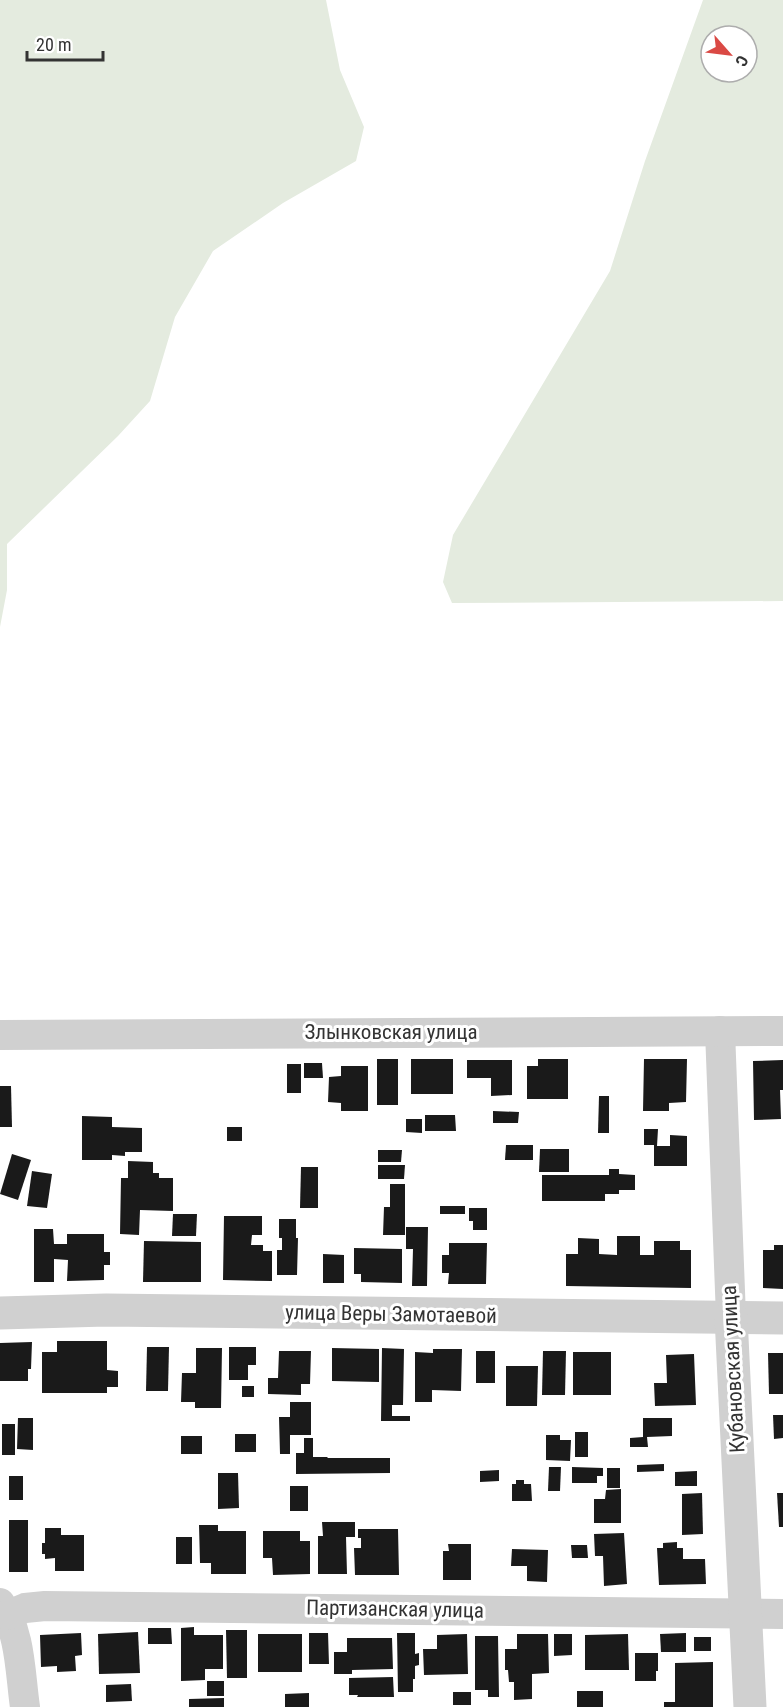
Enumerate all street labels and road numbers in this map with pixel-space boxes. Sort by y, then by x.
street label: Злынковская улица [304,1020,478,1044]
street label: Кубановская улица [717,1285,749,1453]
street label: улица Веры Замотаевой [285,1300,497,1328]
street label: Партизанская улица [306,1595,484,1623]

